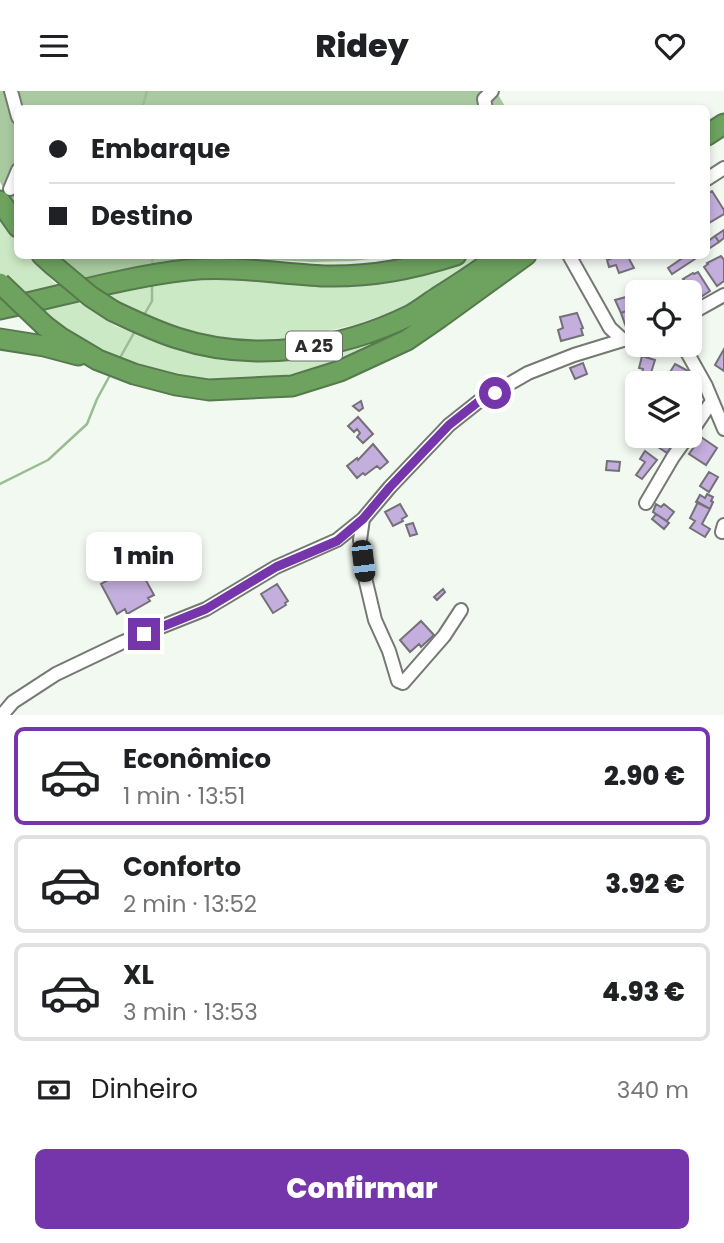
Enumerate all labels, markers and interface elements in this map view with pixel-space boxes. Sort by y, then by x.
text: Ridey [315,23,409,68]
icon: menu [35,27,73,65]
icon: heart [651,27,689,65]
text: Embarque [91,131,230,167]
text: Destino [91,198,193,234]
map controls [625,280,702,448]
button: locate [625,280,702,357]
road number: A 25 [286,332,342,361]
button: layers [625,371,702,448]
route start [479,377,511,409]
callout: 1 min [86,533,202,581]
car [351,539,376,583]
text: 1 min [114,540,174,572]
route end [128,618,160,650]
text: Econômico [123,741,271,777]
icon: car [39,745,102,808]
text: 2.90 € [604,758,685,794]
text: 1 min · 13:51 [123,780,245,812]
text: Conforto [123,849,241,885]
icon: car [39,853,102,916]
text: 3.92 € [605,866,685,902]
text: 2 min · 13:52 [123,888,257,920]
text: XL [123,957,154,993]
icon: car [39,961,102,1024]
text: 4.93 € [602,974,685,1010]
text: 3 min · 13:53 [123,996,258,1028]
icon: cash [35,1071,73,1109]
text: Dinheiro [91,1071,198,1107]
text: 340 m [617,1074,689,1106]
button: Confirmar [35,1149,689,1229]

